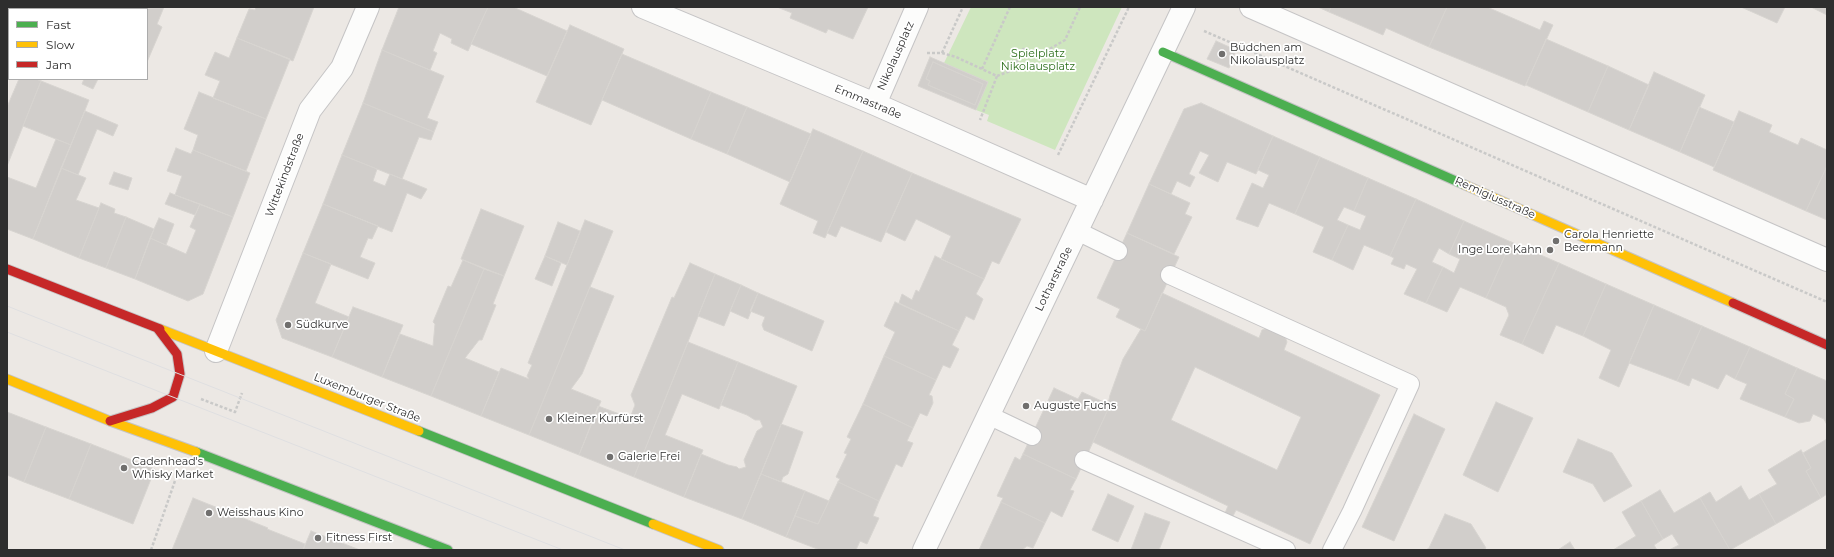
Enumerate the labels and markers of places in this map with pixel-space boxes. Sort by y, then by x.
place label: Büdchen am Nikolausplatz [1230,41,1304,67]
marker: Büdchen am Nikolausplatz [1217,49,1227,59]
place label: Carola Henriette Beermann [1564,228,1654,254]
marker: Carola Henriette Beermann [1551,236,1561,246]
place label: Inge Lore Kahn [1458,243,1542,257]
marker: Inge Lore Kahn [1545,245,1555,255]
place label: Südkurve [296,318,348,332]
marker: Südkurve [283,320,293,330]
place label: Auguste Fuchs [1034,399,1116,413]
marker: Auguste Fuchs [1021,401,1031,411]
place label: Kleiner Kurfürst [557,412,644,426]
marker: Kleiner Kurfürst [544,414,554,424]
place label: Galerie Frei [618,450,680,464]
marker: Galerie Frei [605,452,615,462]
place label: Cadenhead's Whisky Market [132,455,214,481]
marker: Cadenhead's Whisky Market [119,463,129,473]
place label: Weisshaus Kino [217,506,304,520]
marker: Weisshaus Kino [204,508,214,518]
place label: Fitness First [326,531,392,545]
marker: Fitness First [313,533,323,543]

